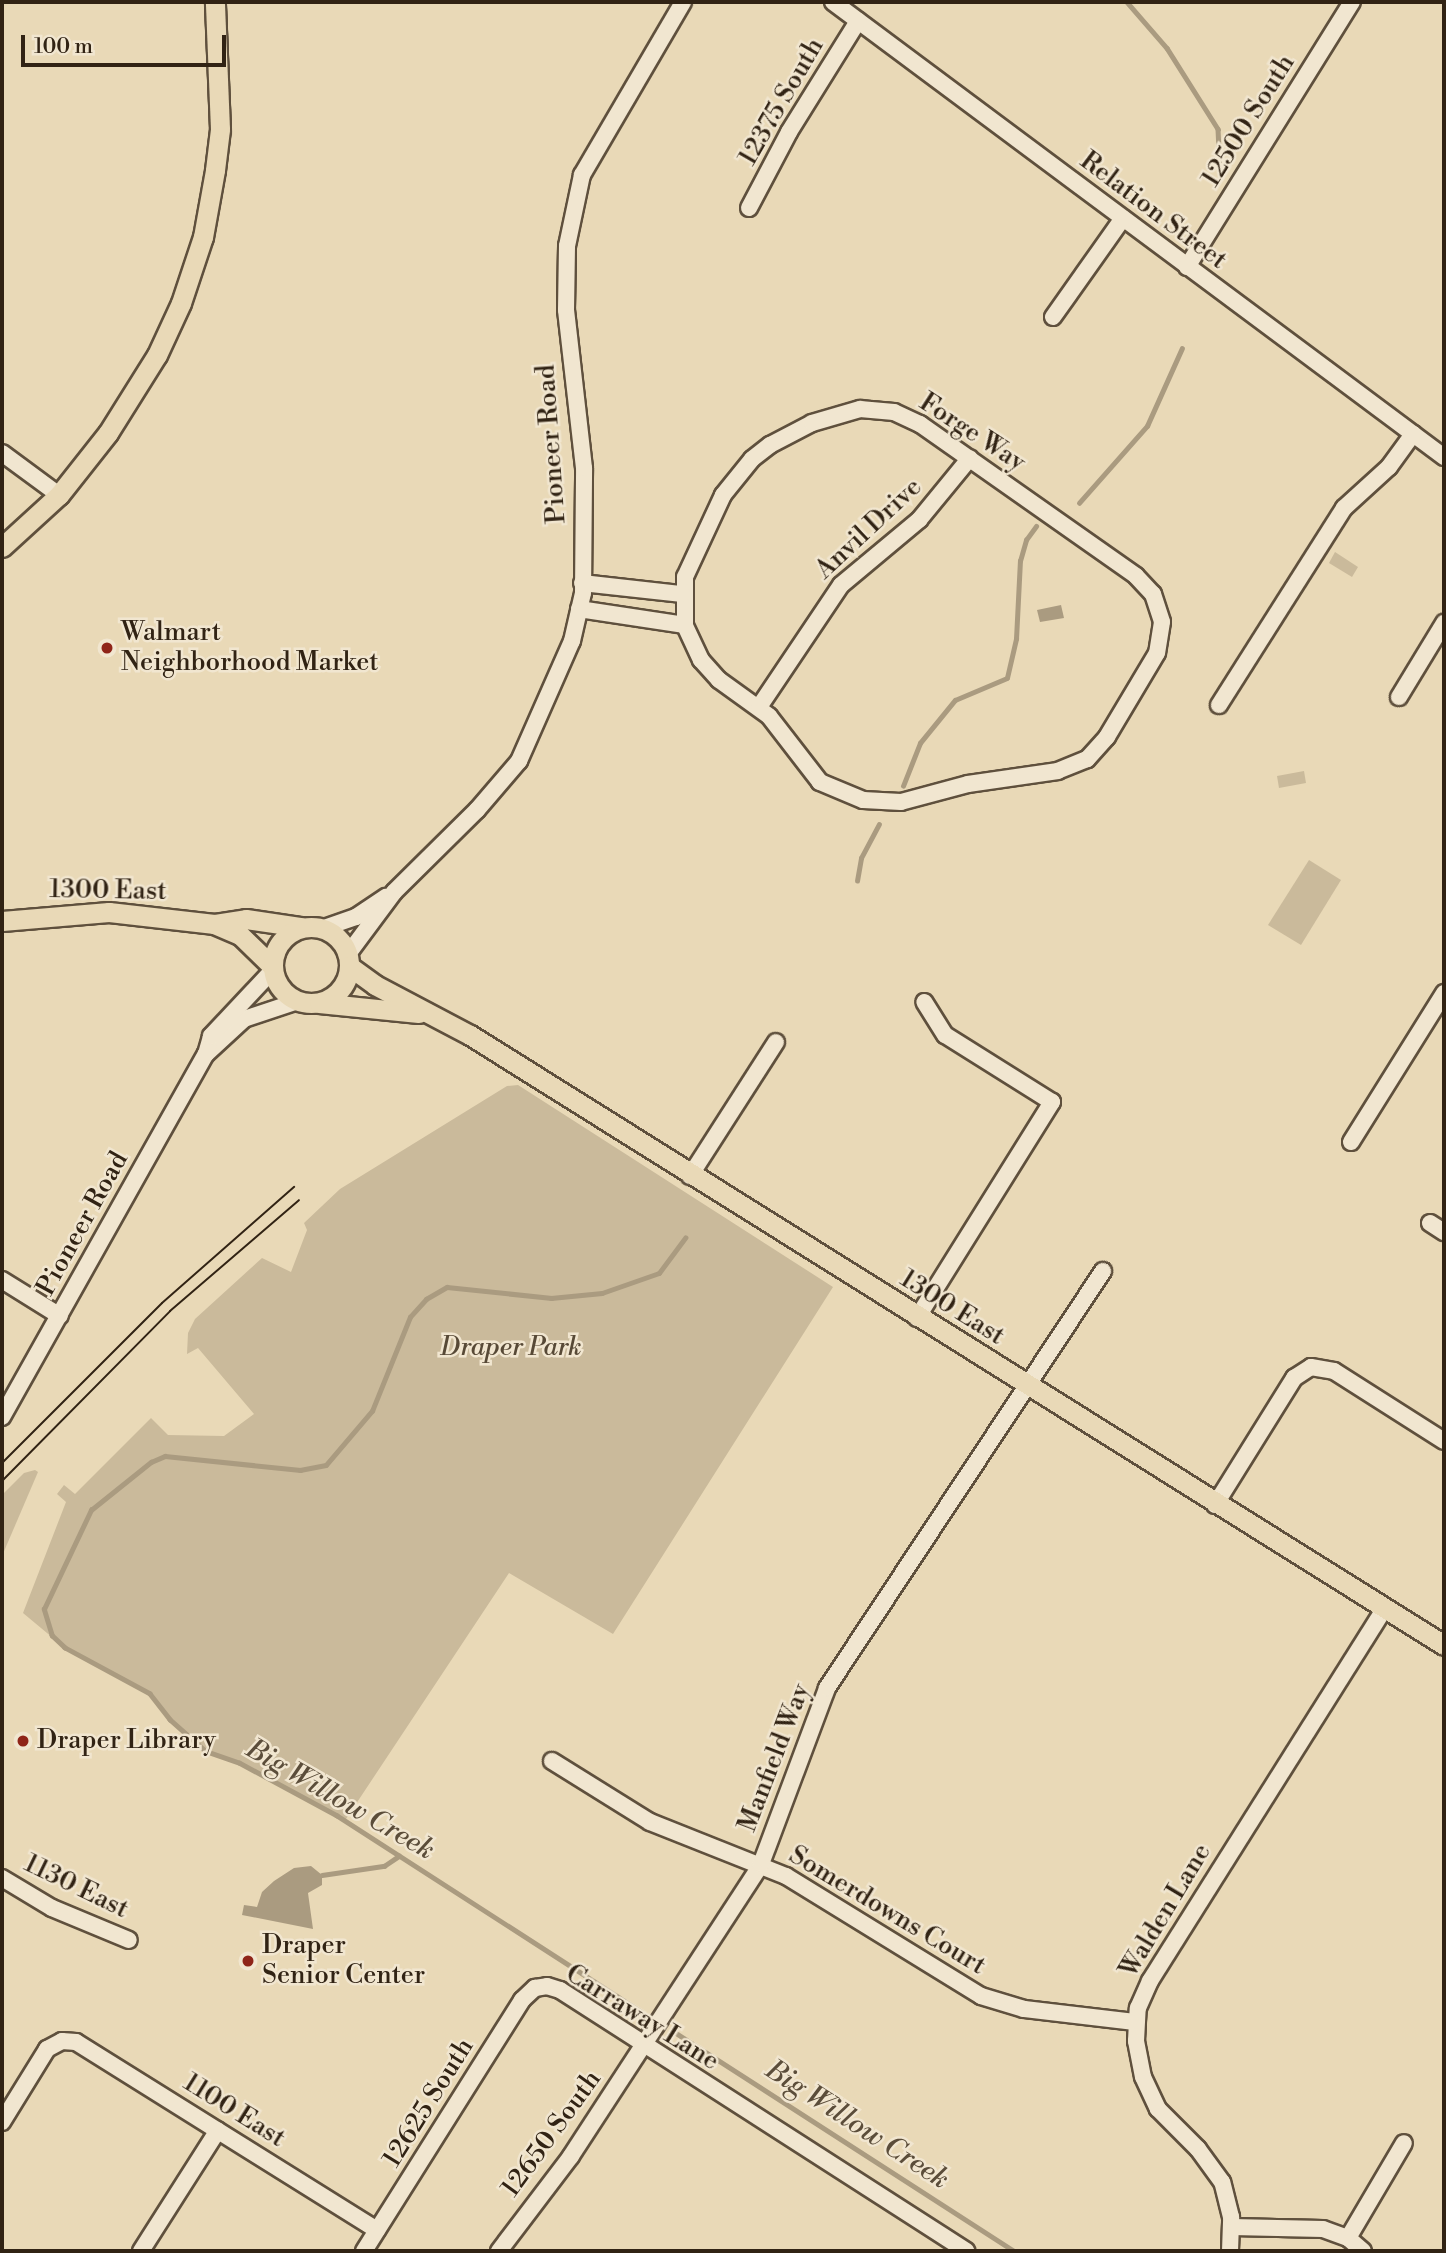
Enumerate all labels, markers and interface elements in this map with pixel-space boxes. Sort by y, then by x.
scale bar [24,21,229,65]
street label: 12375 South [733,33,831,171]
text: 100 m [34,34,93,60]
street label: 12500 South [1196,49,1302,193]
street label: Relation Street [1073,146,1233,276]
street label: Pioneer Road [531,363,573,525]
street label: Forge Way [913,387,1031,479]
street label: Anvil Drive [809,472,929,586]
place label: Walmart Neighborhood Market [121,617,379,678]
marker: Walmart Neighborhood Market [99,640,115,656]
street label: 1300 East [49,874,167,908]
street label: Pioneer Road [31,1147,135,1301]
street label: 1300 East [894,1264,1010,1352]
park label: Draper Park [440,1332,582,1364]
street label: Manfield Way [732,1680,818,1836]
place label: Draper Library [37,1725,216,1757]
water label: Big Willow Creek [240,1732,440,1868]
marker: Draper Library [15,1733,31,1749]
street label: Walden Lane [1114,1838,1218,1984]
street label: Somerdowns Court [783,1840,991,1982]
street label: 1130 East [19,1848,133,1926]
place label: Draper Senior Center [262,1930,425,1992]
marker: Draper Senior Center [240,1953,256,1969]
street label: Carraway Lane [560,1958,724,2078]
street label: 12625 South [377,2033,481,2173]
water label: Big Willow Creek [759,2053,955,2197]
street label: 12650 South [496,2065,608,2203]
street label: 1100 East [177,2068,291,2154]

